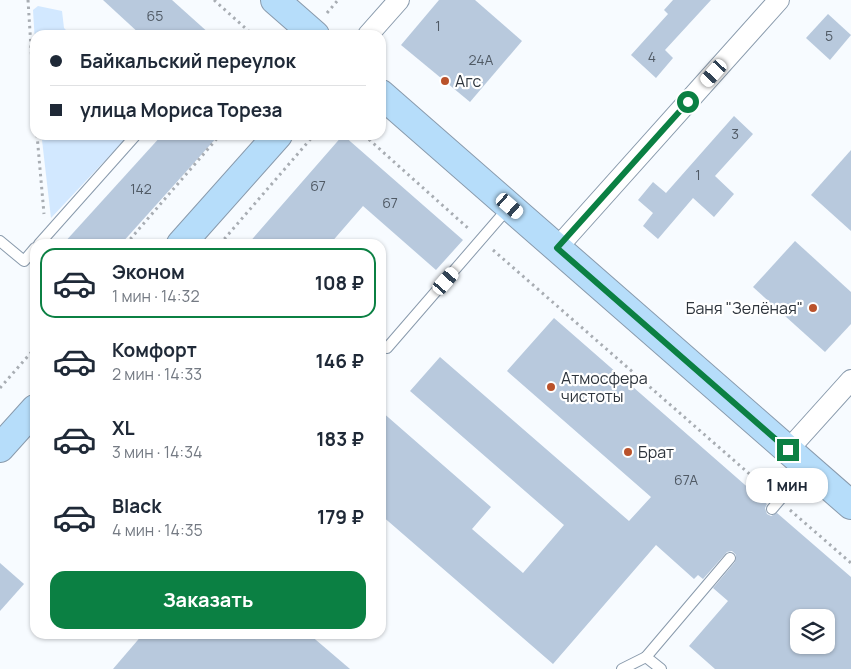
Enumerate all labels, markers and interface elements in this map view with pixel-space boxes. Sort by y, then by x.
house number: 65 [147,6,163,25]
house number: 1 [435,16,441,35]
house number: 5 [825,26,833,45]
house number: 4 [648,47,656,66]
text: Байкальский переулок [80,48,296,74]
house number: 24А [469,50,494,69]
car [698,57,729,89]
place label: Агс [455,70,481,92]
marker: Агс [439,75,451,87]
route start [677,91,699,113]
text: улица Мориса Тореза [80,97,283,123]
house number: 3 [731,124,739,143]
house number: 1 [695,165,701,184]
house number: 67 [310,176,326,195]
house number: 142 [130,179,152,198]
car [493,190,526,222]
house number: 67 [382,193,398,212]
text: Эконом [112,259,185,285]
icon: car [52,261,97,306]
car [430,265,461,297]
text: 108 ₽ [315,270,364,296]
text: 1 мин · 14:32 [112,285,200,307]
place label: Баня "Зелёная" [686,297,803,319]
marker: Баня "Зелёная" [807,302,819,314]
text: Комфорт [112,337,197,363]
icon: car [52,339,97,384]
text: 146 ₽ [315,348,364,374]
text: 2 мин · 14:33 [112,363,202,385]
place label: Атмосфера чистоты [561,367,648,407]
marker: Атмосфера чистоты [545,381,557,393]
text: XL [112,415,135,441]
icon: car [52,417,97,462]
text: 183 ₽ [316,426,364,452]
route end [777,439,799,461]
text: 3 мин · 14:34 [112,441,202,463]
place label: Брат [638,441,674,463]
marker: Брат [622,446,634,458]
callout: 1 мин [747,468,829,502]
house number: 67А [674,470,698,489]
text: 1 мин [766,474,808,496]
text: Black [112,493,161,519]
icon: car [52,495,97,540]
text: 179 ₽ [317,504,364,530]
text: 4 мин · 14:35 [112,519,203,541]
button: Заказать [50,571,366,629]
map controls [790,609,835,654]
button: layers [790,609,835,654]

